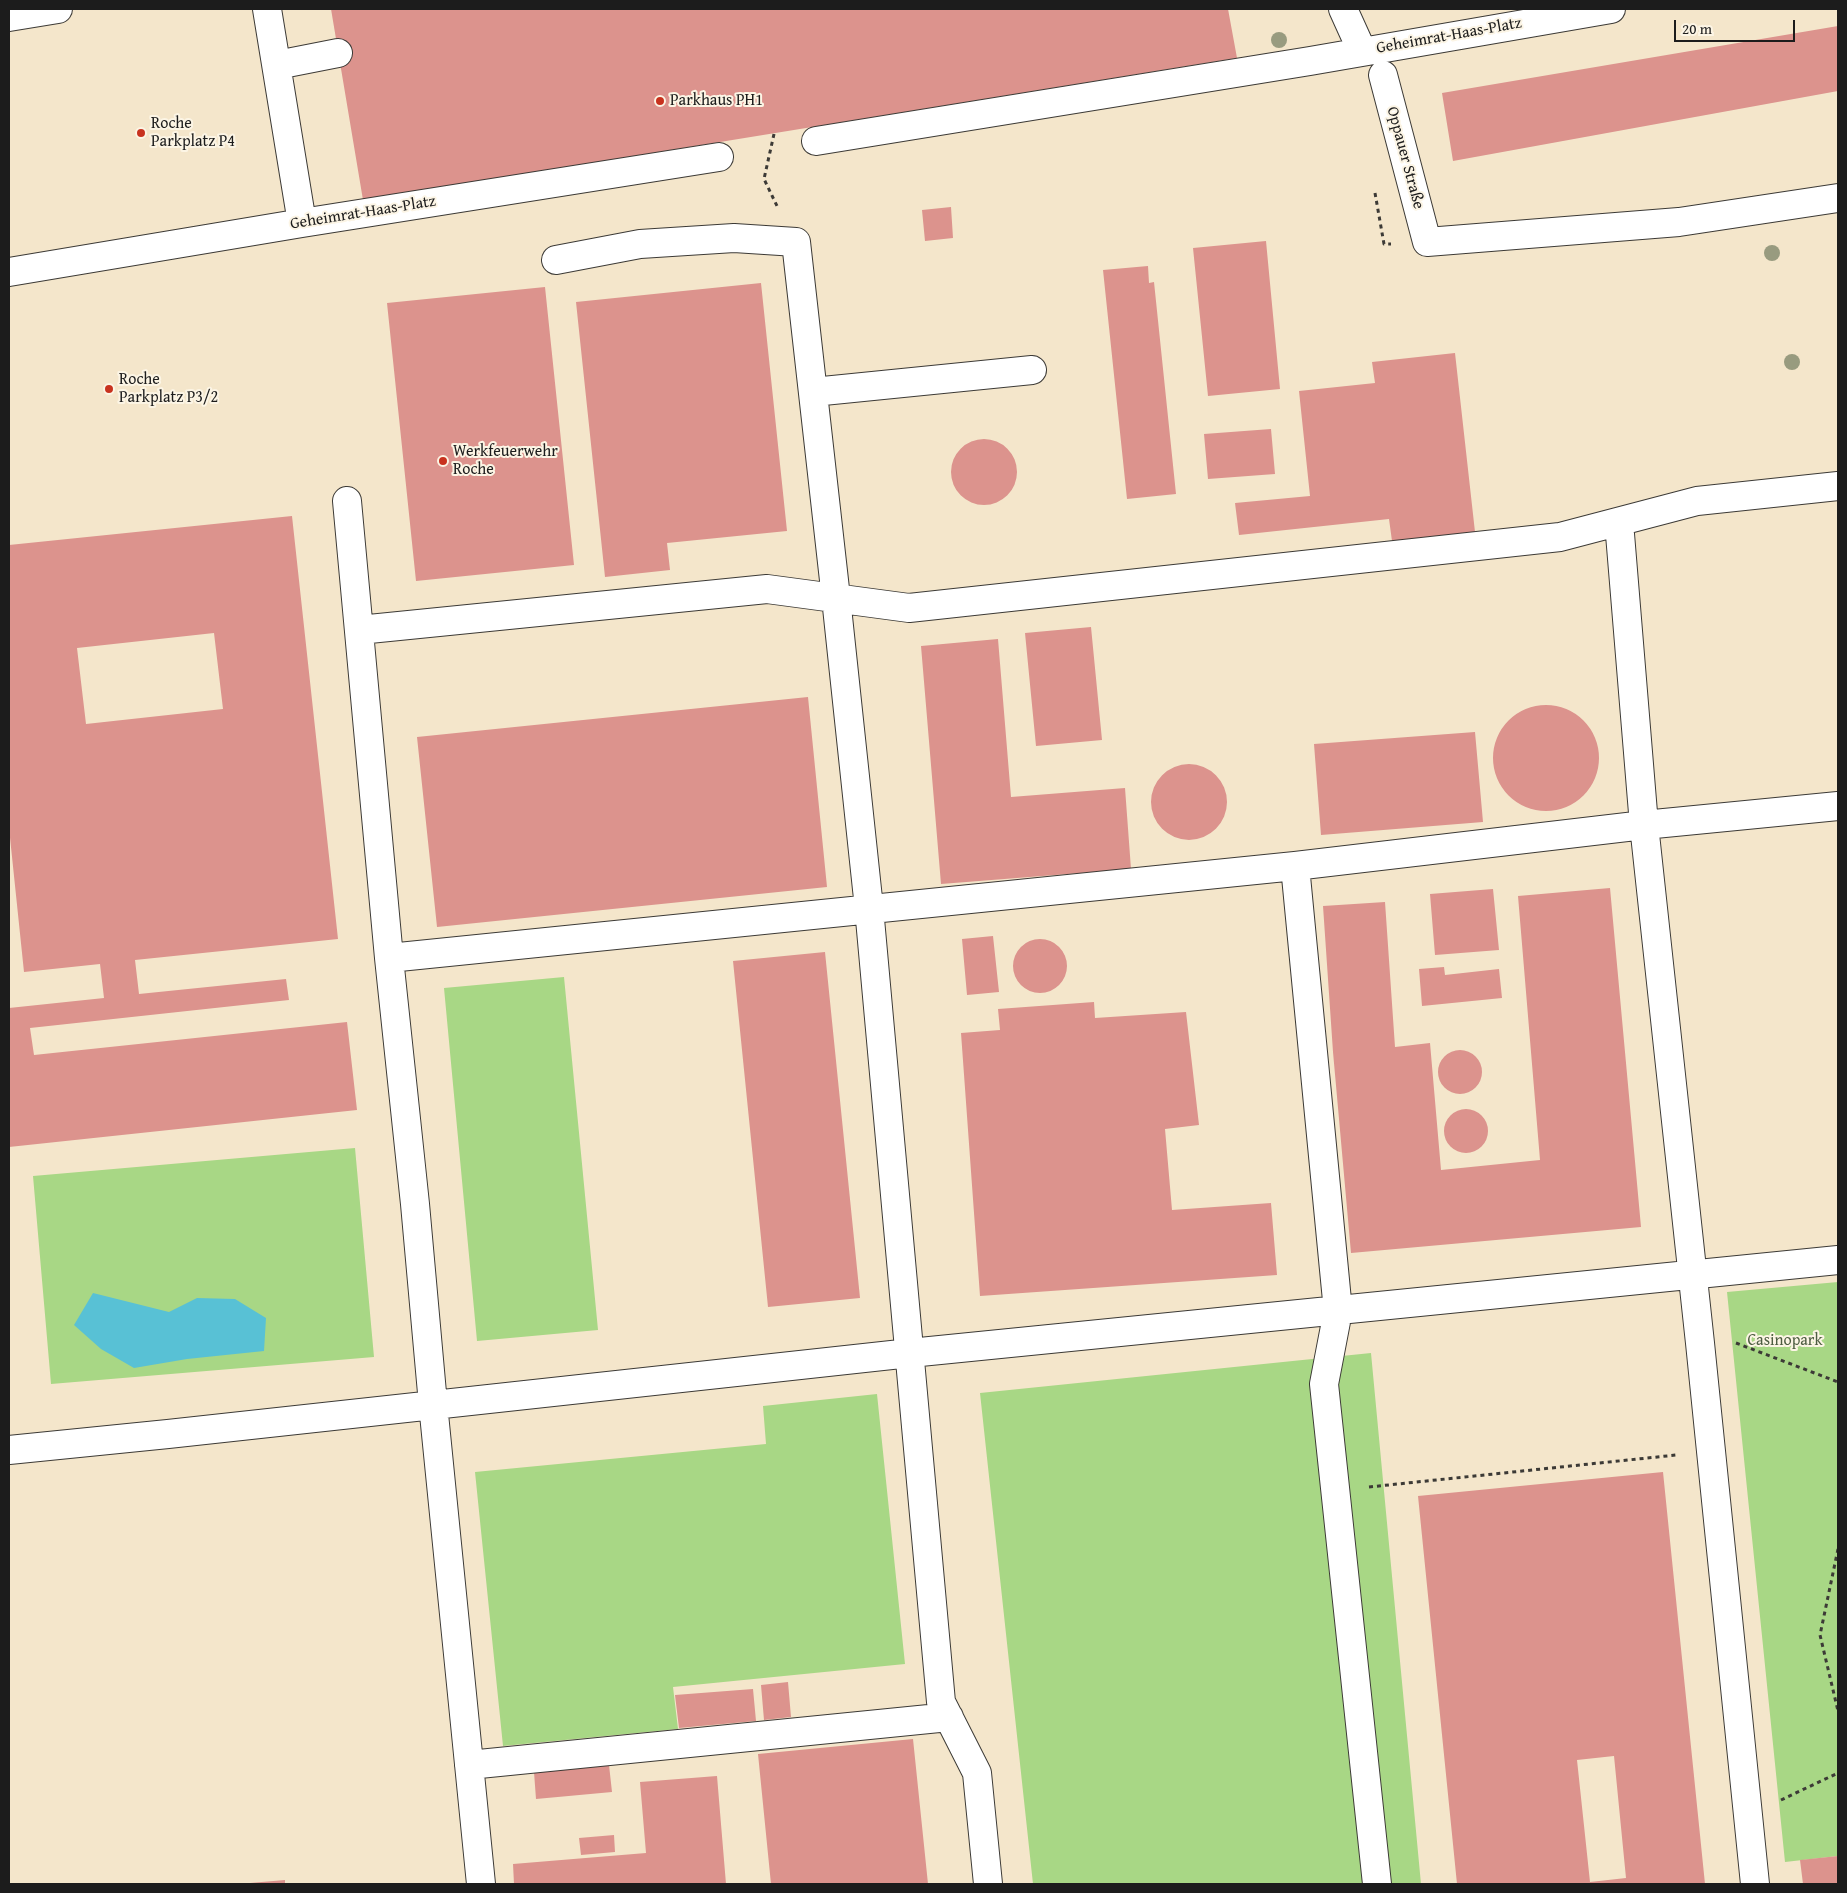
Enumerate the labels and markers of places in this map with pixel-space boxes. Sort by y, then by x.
place label: Parkhaus PH1 [670,91,763,111]
marker: Parkhaus PH1 [654,95,666,107]
place label: Roche Parkplatz P4 [151,114,235,152]
marker: Roche Parkplatz P4 [135,127,147,139]
place label: Roche Parkplatz P3/2 [119,370,218,408]
marker: Roche Parkplatz P3/2 [103,383,115,395]
place label: Werkfeuerwehr Roche [453,442,558,480]
marker: Werkfeuerwehr Roche [437,455,449,467]

